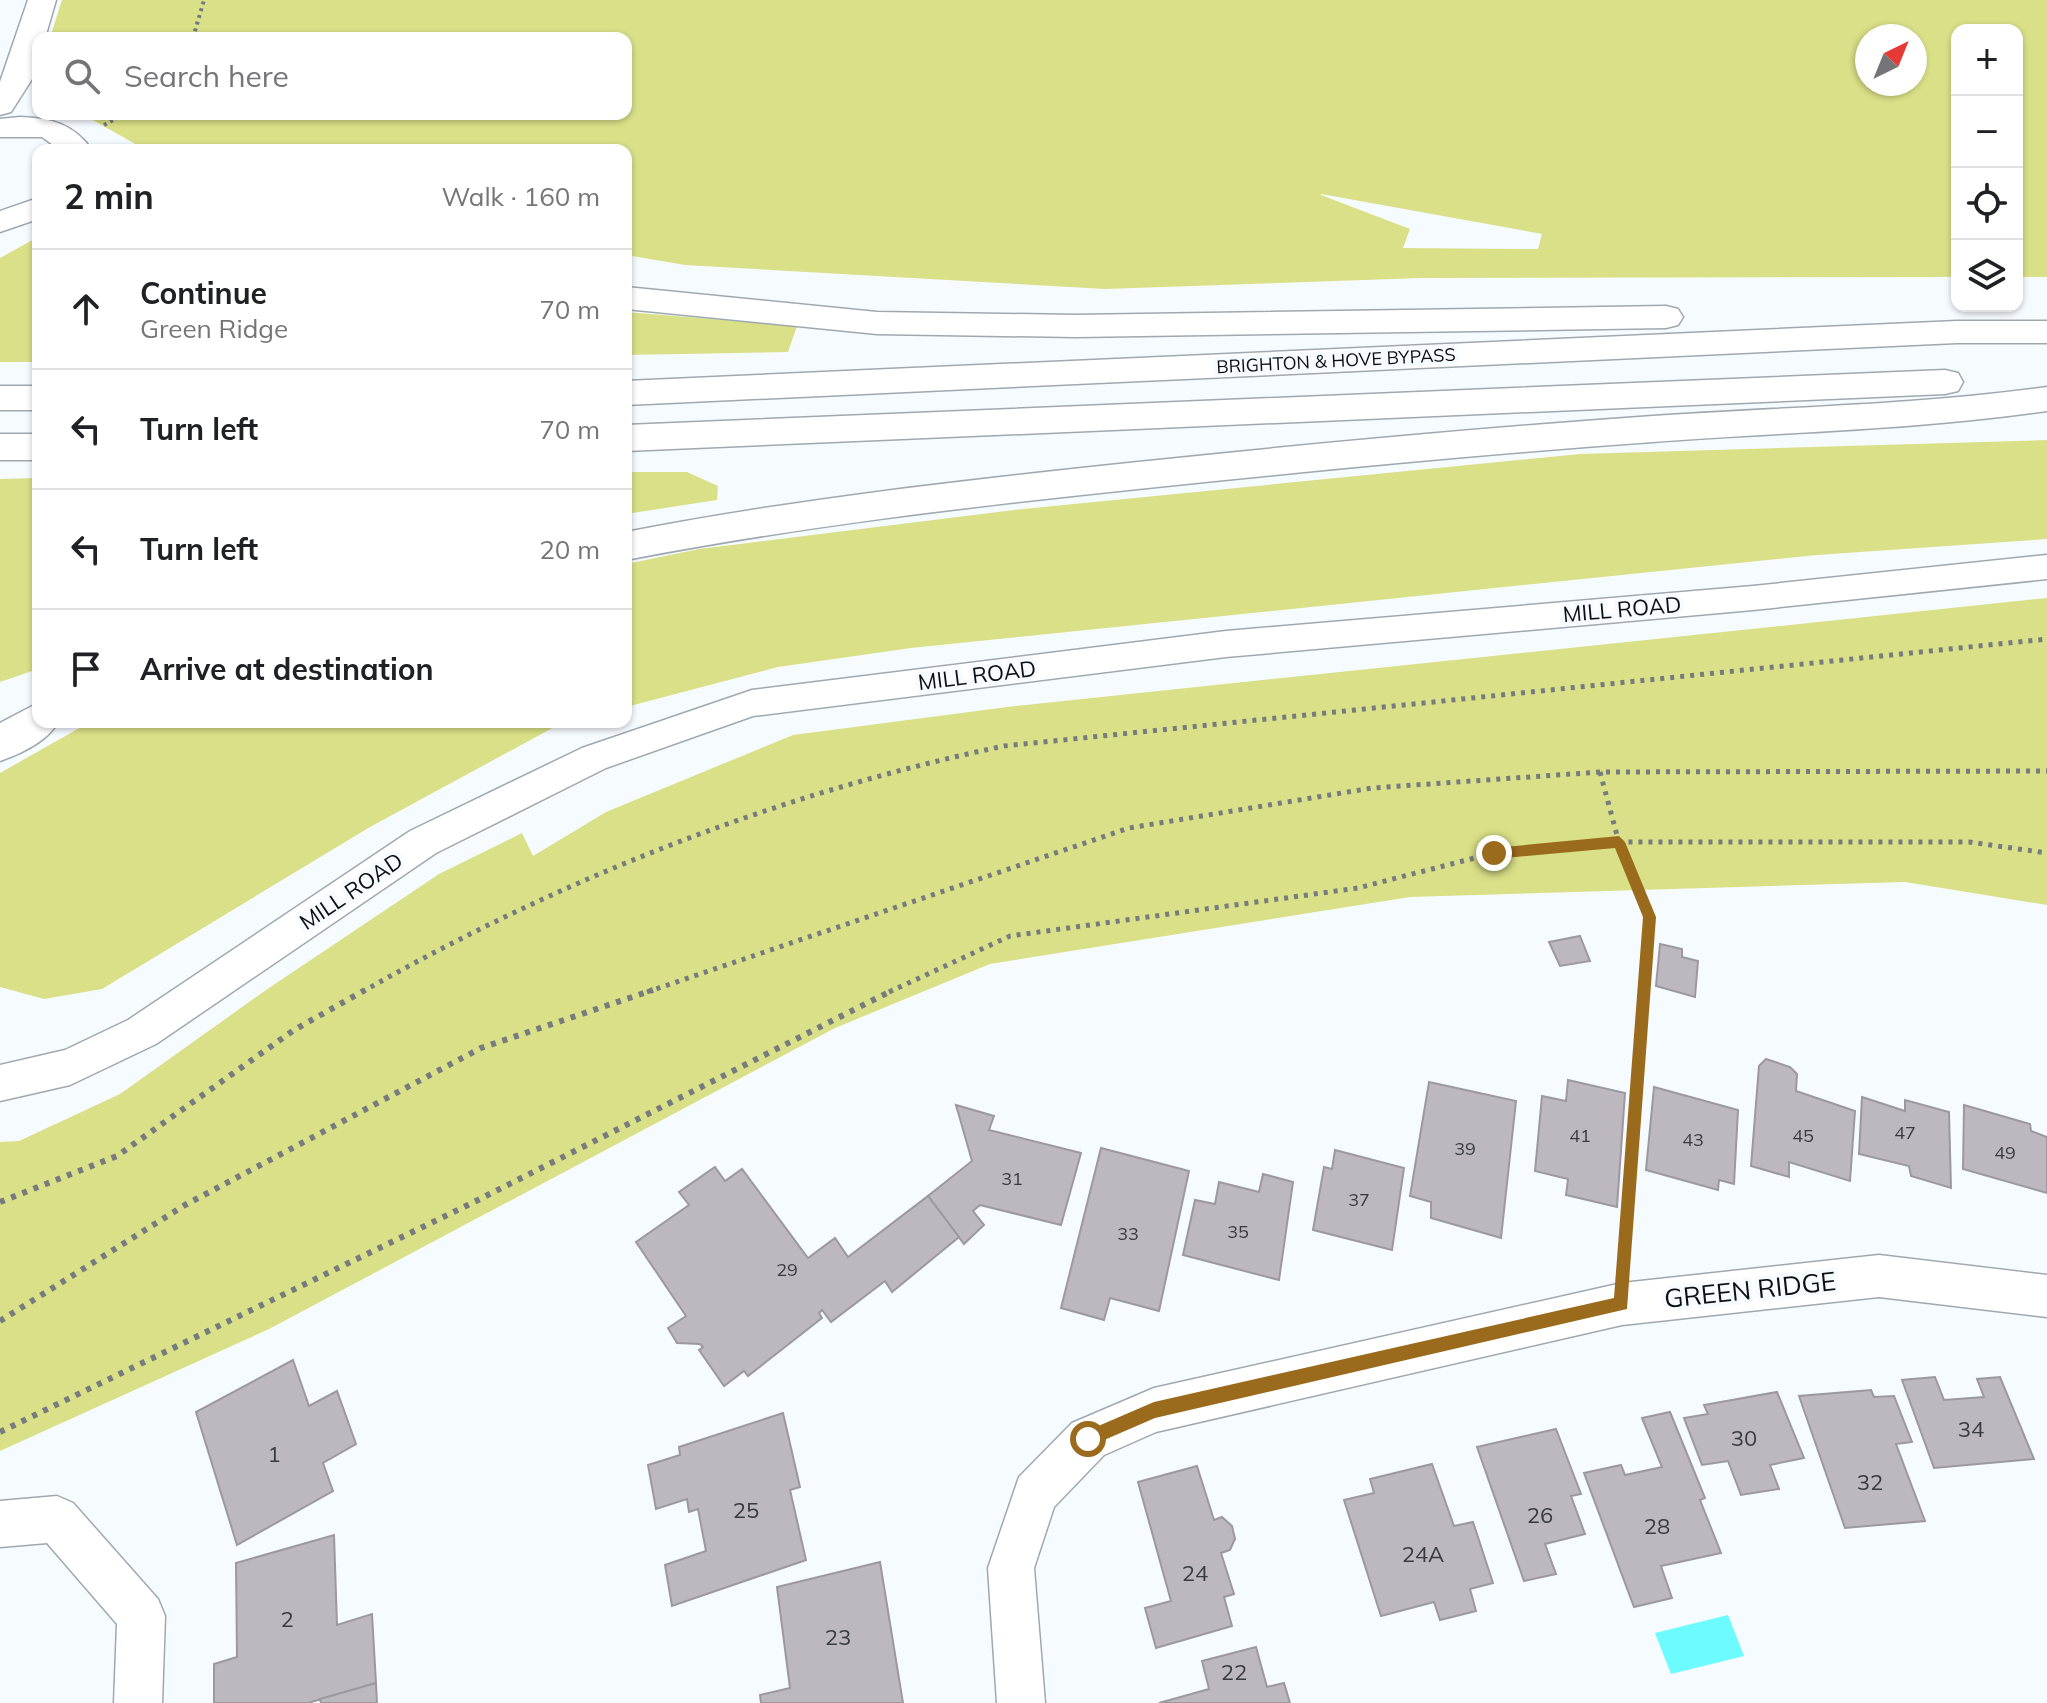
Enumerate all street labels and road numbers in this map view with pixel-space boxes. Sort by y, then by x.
street label: BRIGHTON & HOVE BYPASS [1216,343,1456,378]
street label: MILL ROAD [1562,590,1682,628]
street label: MILL ROAD [916,654,1038,696]
street label: MILL ROAD [294,846,408,936]
street label: GREEN RIDGE [1663,1264,1837,1315]

